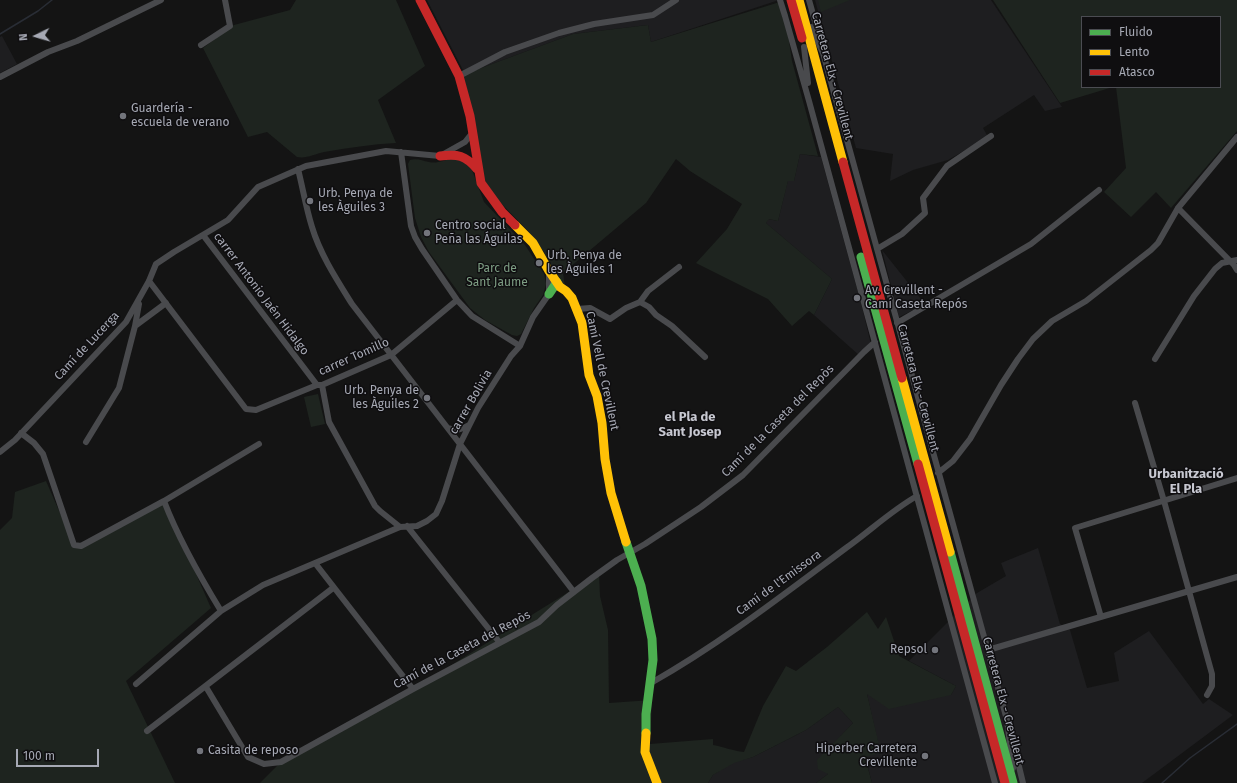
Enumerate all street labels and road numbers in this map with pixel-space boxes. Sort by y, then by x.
street label: Carretera Elx - Crevillent [808,11,856,141]
street label: carrer Antonio Jaén Hidalgo [210,230,312,358]
street label: Camí de Lucerga [51,309,123,383]
street label: Camí Vell de Crevillent [582,310,622,432]
street label: Carretera Elx - Crevillent [894,323,942,453]
street label: carrer Tomillo [317,335,391,379]
street label: Camí de la Caseta del Repòs [719,362,837,480]
street label: carrer Bolivia [447,367,495,437]
street label: Camí de l'Emissora [734,547,824,619]
street label: Camí de la Caseta del Repòs [391,608,533,692]
street label: Carretera Elx - Crevillent [979,636,1027,766]

